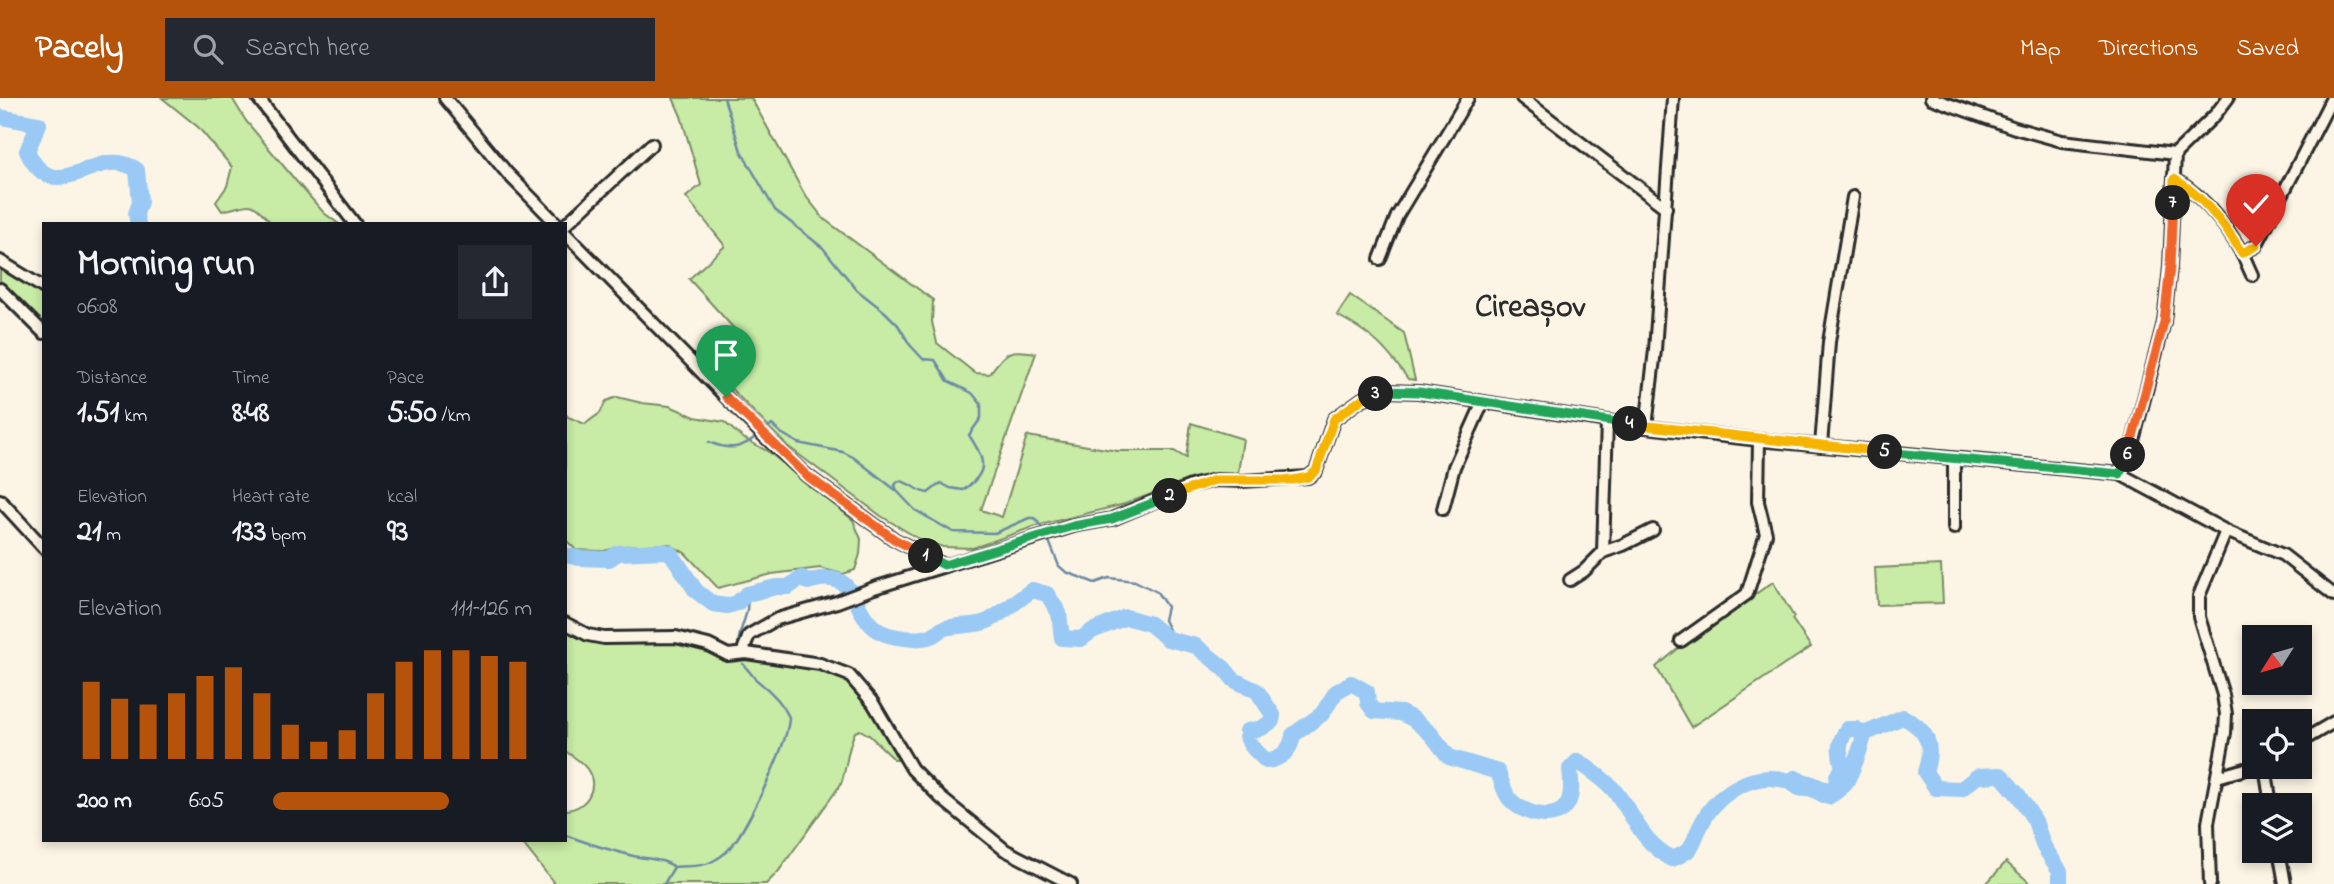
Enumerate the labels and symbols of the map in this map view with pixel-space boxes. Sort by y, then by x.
pin [2226,174,2286,246]
pin: 7 [2156,186,2190,220]
district label: Cireașov [1475,285,1586,332]
pin [696,325,756,397]
pin: 3 [1358,376,1394,412]
pin: 4 [1612,406,1648,442]
pin: 5 [1868,434,1902,470]
pin: 6 [2110,438,2146,472]
pin: 2 [1152,478,1188,514]
pin: 1 [908,538,944,574]
north arrow [2242,625,2312,695]

